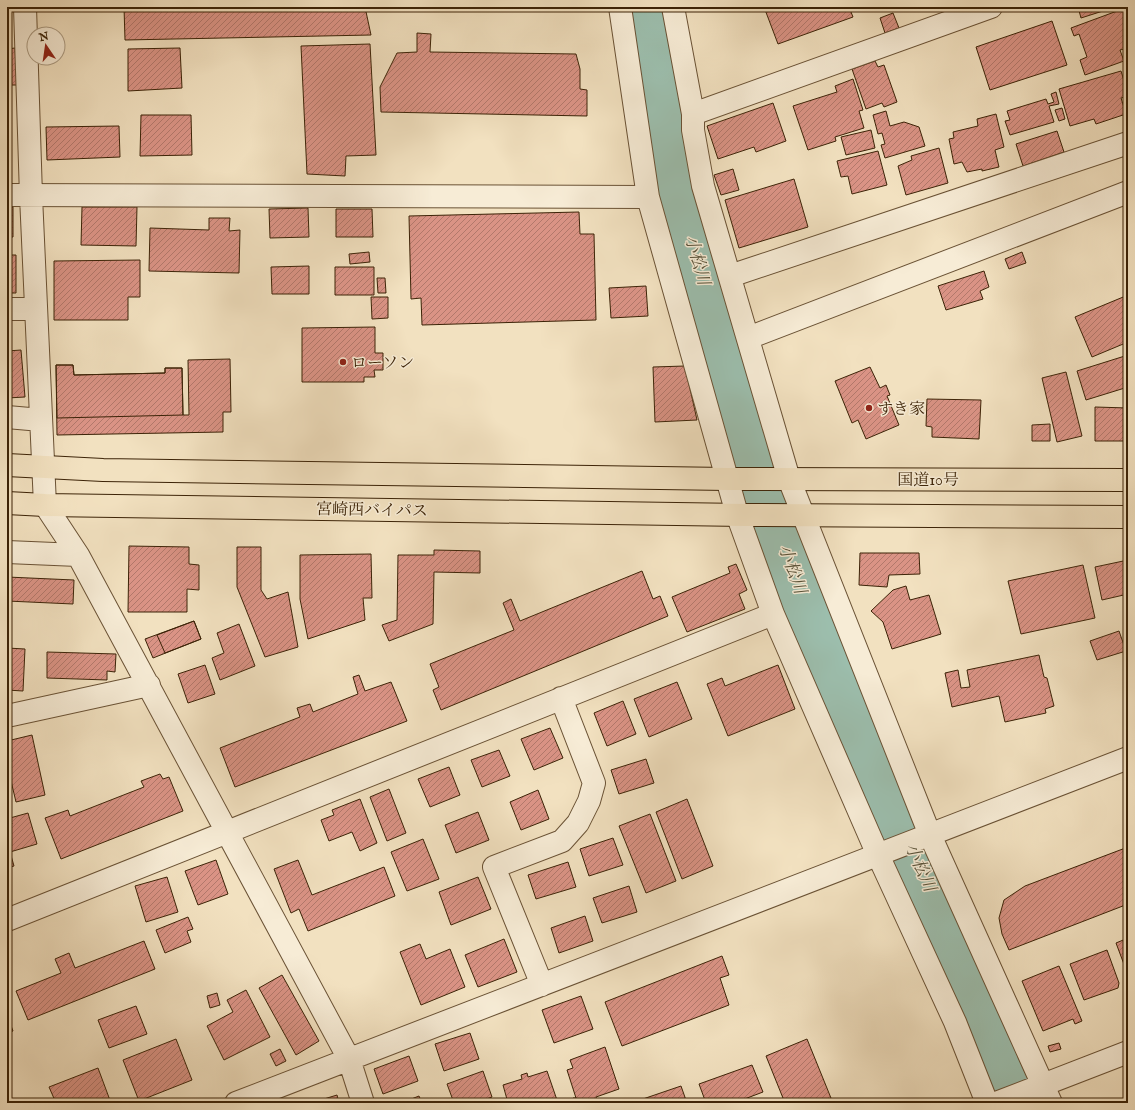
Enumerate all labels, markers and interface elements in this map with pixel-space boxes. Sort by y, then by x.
north arrow [26,26,66,66]
text: N [37,29,51,45]
water label: 小松川 [679,233,714,290]
place label: ローソン [351,354,414,374]
marker: ローソン [338,357,348,367]
place label: すき家 [877,400,925,420]
marker: すき家 [864,403,874,413]
street label: 国道10号 [897,471,959,491]
street label: 宮崎西バイパス [316,500,428,522]
water label: 小松川 [773,542,811,599]
water label: 小松川 [900,840,940,897]

